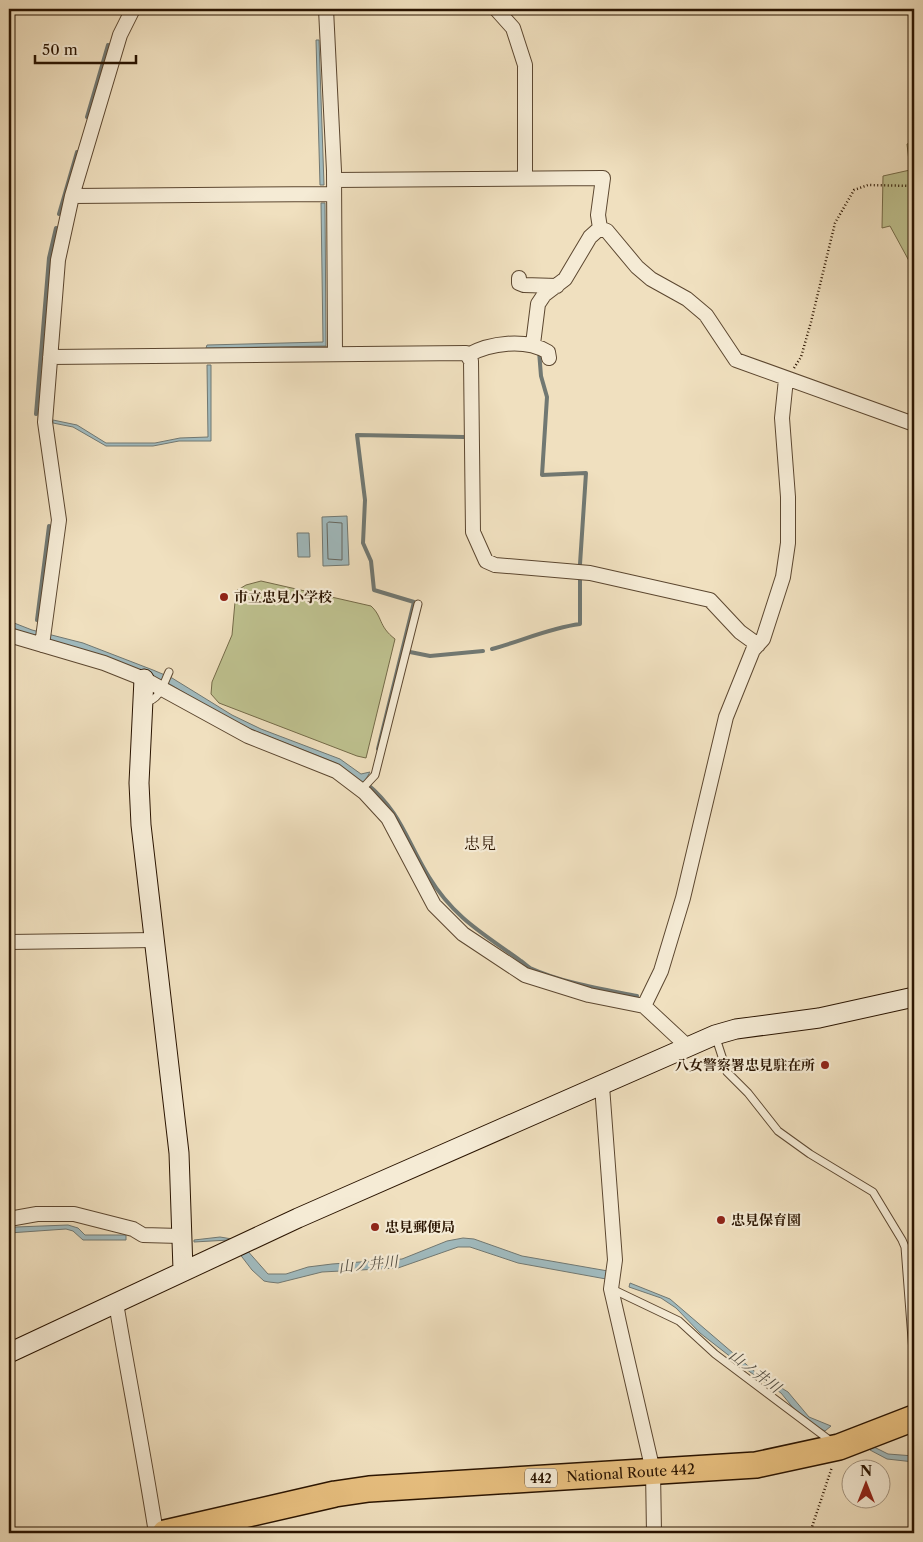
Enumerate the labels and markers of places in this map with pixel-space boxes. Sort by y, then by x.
place label: 市立忠見小学校 [234,588,332,606]
marker: 市立忠見小学校 [218,591,230,603]
place label: 八女警察署忠見駐在所 [675,1056,815,1074]
marker: 八女警察署忠見駐在所 [819,1059,831,1071]
place label: 忠見保育園 [731,1211,801,1229]
marker: 忠見保育園 [715,1214,727,1226]
place label: 忠見郵便局 [385,1218,455,1236]
marker: 忠見郵便局 [369,1221,381,1233]

